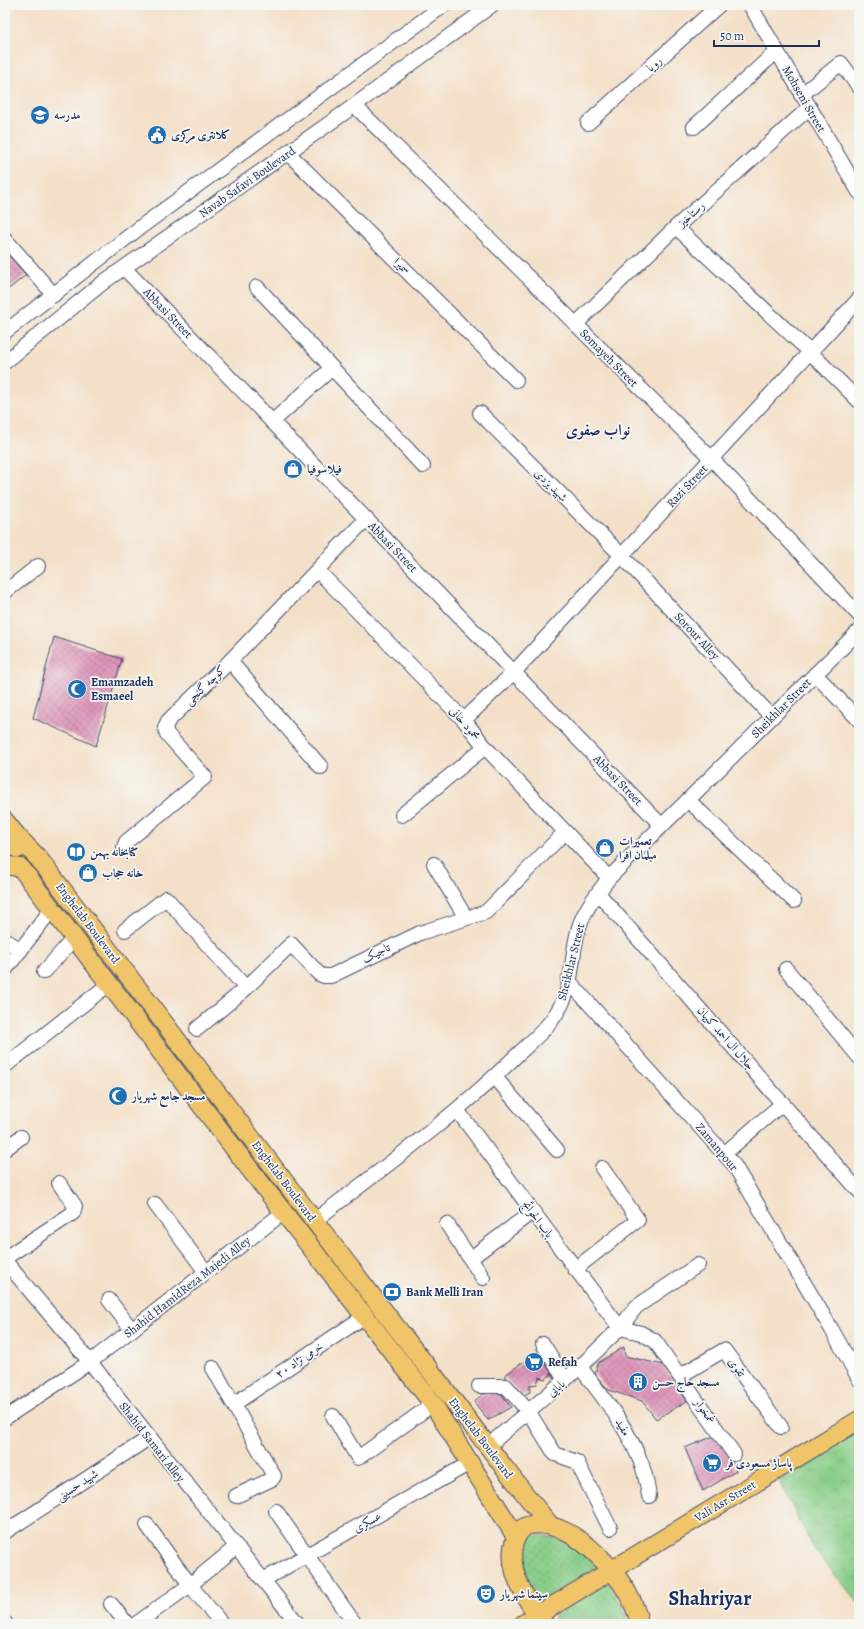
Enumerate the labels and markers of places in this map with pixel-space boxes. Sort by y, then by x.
school or university icon: مدرسه [29,104,51,126]
place label: مدرسه [54,107,81,123]
public building icon: کلانتری مرکزی [146,124,168,146]
place label: کلانتری مرکزی [171,127,231,144]
shop icon: فیلاسوفیا [282,458,304,480]
place label: فیلاسوفیا [307,461,342,477]
place label: Emamzadeh Esmaeel [91,674,154,704]
mosque icon: Emamzadeh Esmaeel [66,678,88,700]
place label: تعمیرات مبلمان افرا [619,833,657,863]
shop icon: تعمیرات مبلمان افرا [594,837,616,859]
library icon: کتابخانه بهمن [65,841,87,863]
place label: کتابخانه بهمن [90,844,138,861]
shop icon: خانه حجاب [77,862,99,884]
place label: خانه حجاب [102,865,143,881]
mosque icon: مسجد جامع شهریار [107,1085,129,1107]
place label: مسجد جامع شهریار [130,1088,206,1108]
bank icon: Bank Melli Iran [381,1281,403,1303]
place label: Bank Melli Iran [406,1284,484,1300]
supermarket icon: Refah [523,1351,545,1373]
place label: Refah [548,1354,578,1370]
building icon: مسجد حاج حسن [627,1371,649,1393]
place label: مسجد حاج حسن [652,1374,720,1393]
supermarket icon: پاساژ مسعودی فر [701,1452,723,1474]
place label: پاساژ مسعودی فر [724,1455,793,1472]
theatre icon: سینما شهریار [475,1583,497,1605]
place label: سینما شهریار [498,1586,548,1602]

